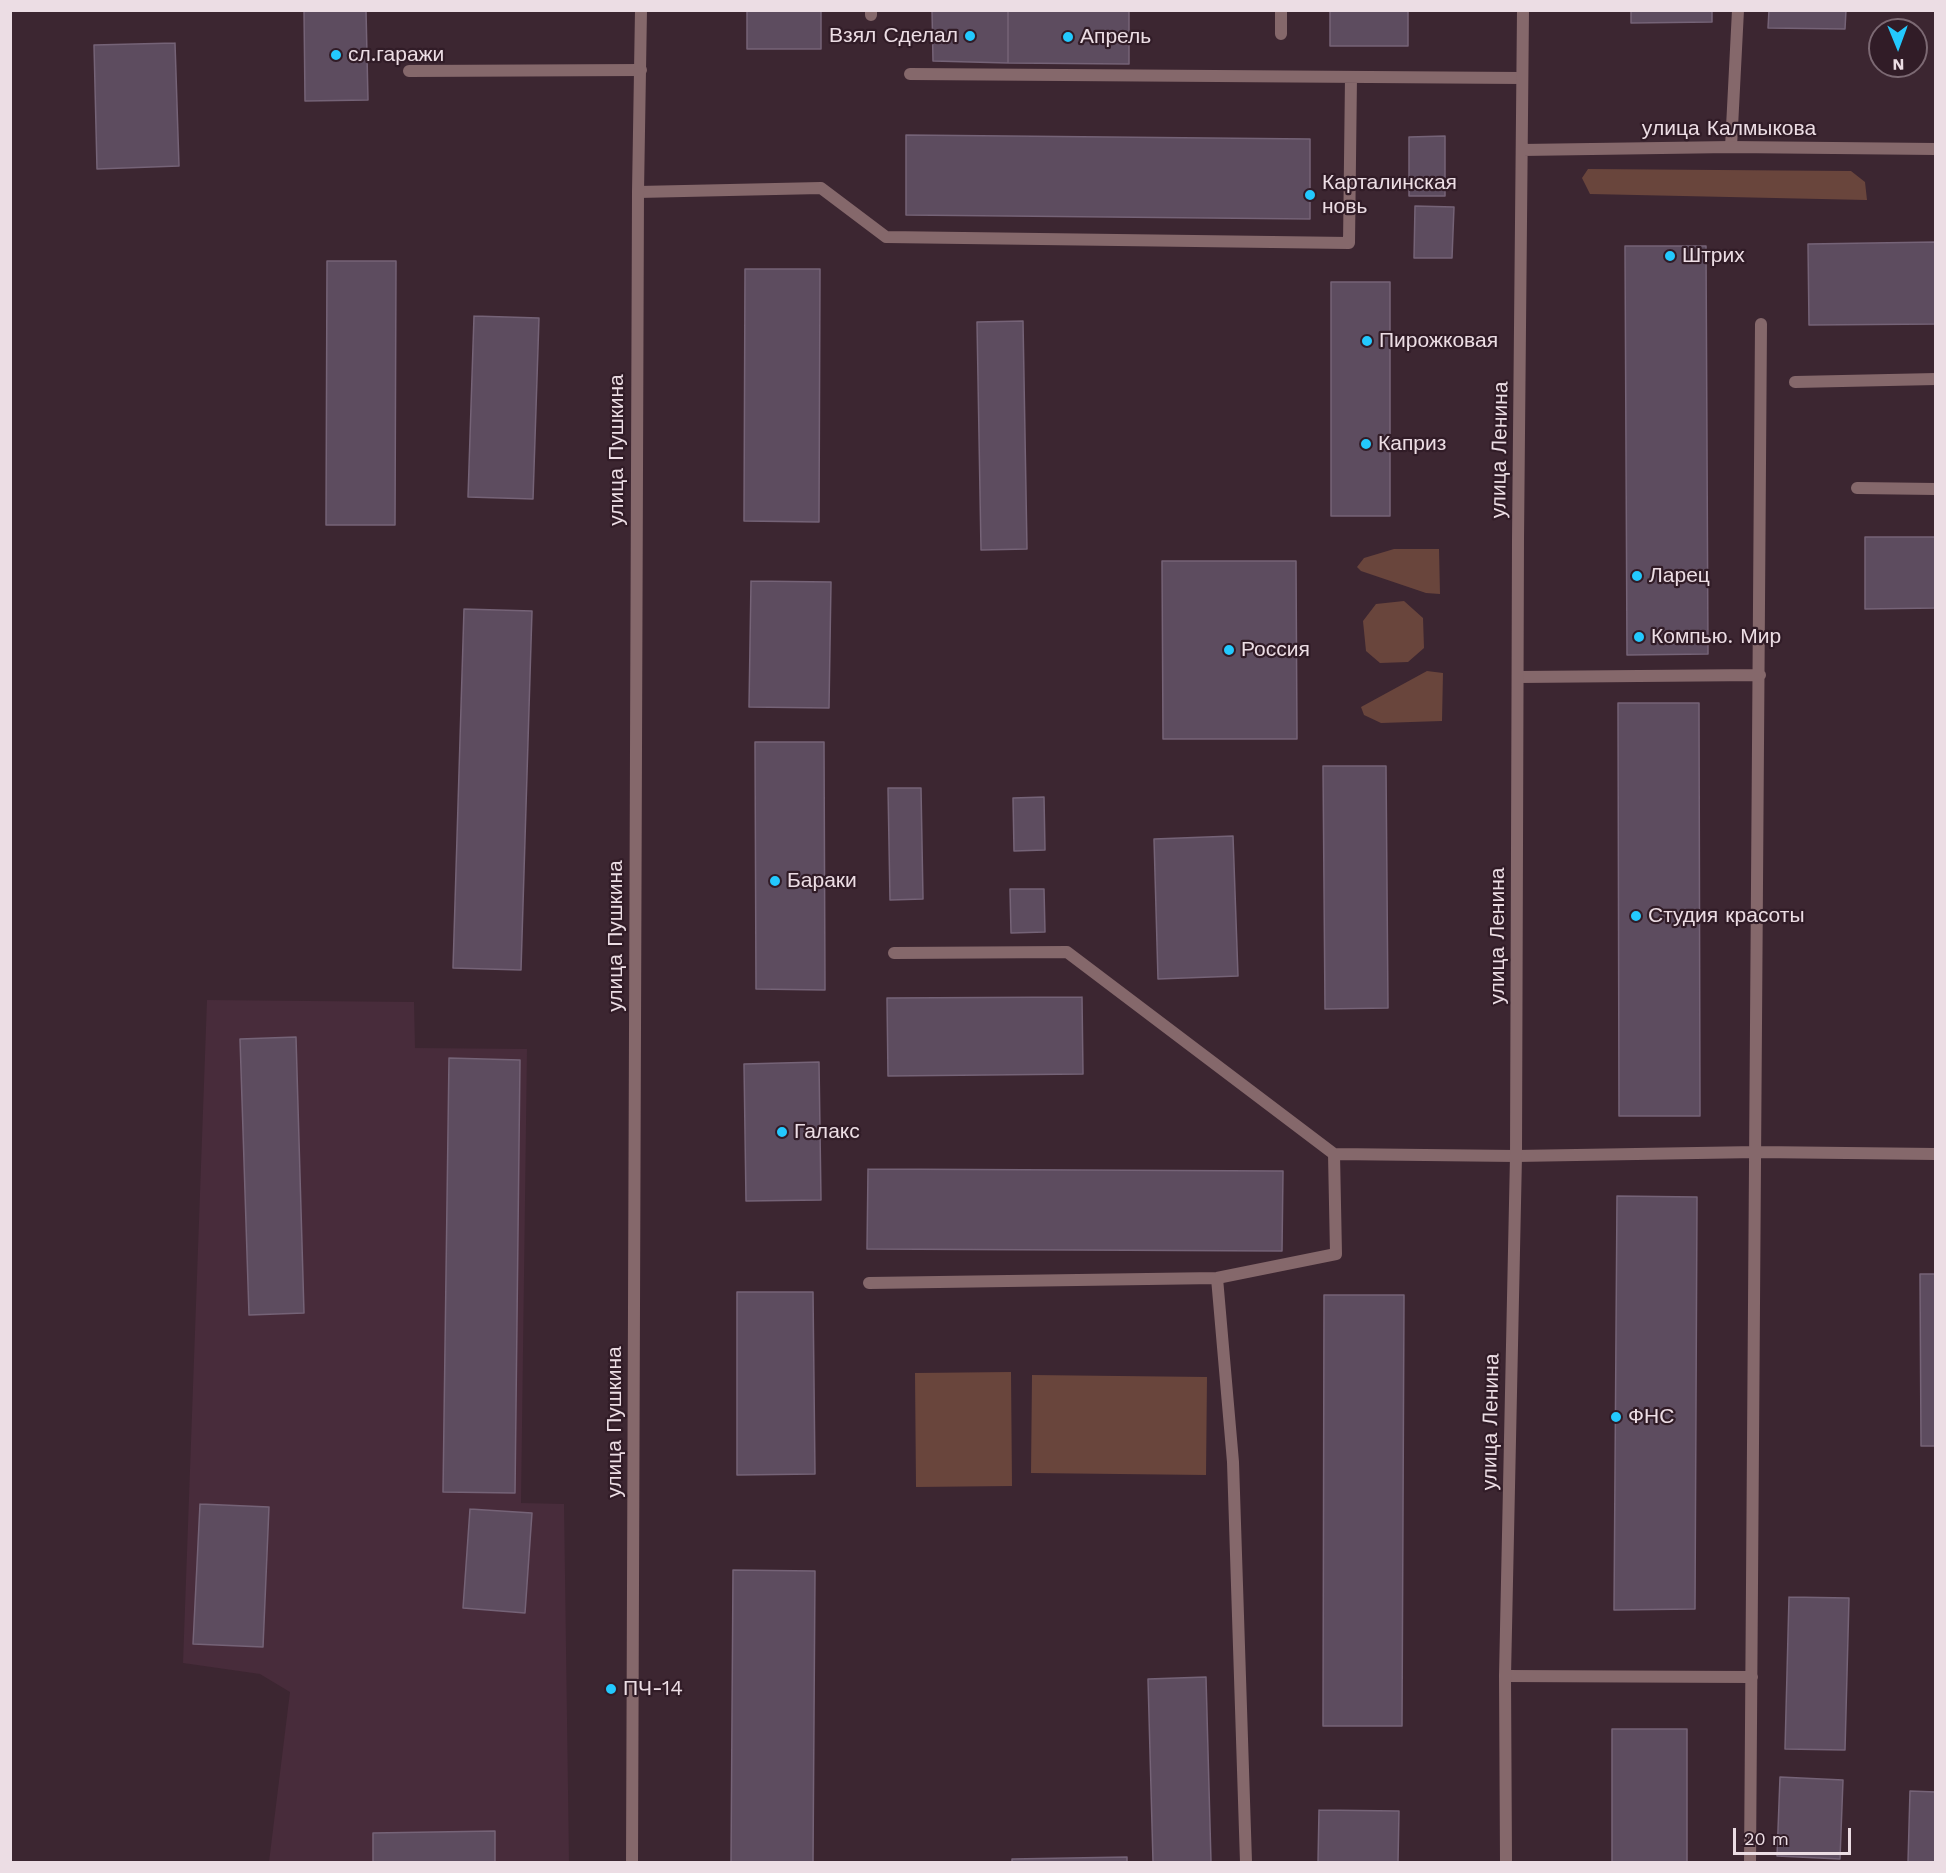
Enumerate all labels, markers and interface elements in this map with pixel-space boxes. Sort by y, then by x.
north arrow [1868,18,1928,78]
place label: Взял Сделал [829,23,958,49]
place label: Апрель [1080,24,1151,50]
marker: Взял Сделал [963,29,977,43]
marker: Апрель [1061,30,1075,44]
place label: сл.гаражи [348,42,444,68]
marker: сл.гаражи [329,48,343,62]
text: N [1892,55,1904,74]
street label: улица Калмыкова [1642,116,1816,142]
place label: Карталинская новь [1322,170,1457,220]
marker: Карталинская новь [1303,188,1317,202]
place label: Штрих [1682,243,1745,269]
marker: Штрих [1663,249,1677,263]
place label: Пирожковая [1379,328,1498,354]
marker: Пирожковая [1360,334,1374,348]
street label: улица Пушкина [604,374,630,526]
street label: улица Ленина [1486,381,1514,519]
place label: Каприз [1378,431,1446,457]
marker: Каприз [1359,437,1373,451]
place label: Ларец [1649,563,1710,589]
marker: Ларец [1630,569,1644,583]
place label: Компью. Мир [1651,624,1781,650]
marker: Компью. Мир [1632,630,1646,644]
place label: Россия [1241,637,1310,663]
marker: Россия [1222,643,1236,657]
street label: улица Пушкина [603,860,629,1012]
place label: Бараки [787,868,857,894]
street label: улица Ленина [1485,868,1511,1004]
marker: Бараки [768,874,782,888]
place label: Студия красоты [1648,903,1805,929]
marker: Студия красоты [1629,909,1643,923]
place label: Галакс [794,1119,860,1145]
marker: Галакс [775,1125,789,1139]
street label: улица Пушкина [602,1346,628,1498]
street label: улица Ленина [1477,1353,1505,1491]
place label: ФНС [1628,1404,1674,1430]
marker: ФНС [1609,1410,1623,1424]
place label: ПЧ-14 [623,1676,683,1702]
marker: ПЧ-14 [604,1682,618,1696]
scale bar [1736,1816,1854,1854]
text: 20 m [1744,1828,1789,1849]

